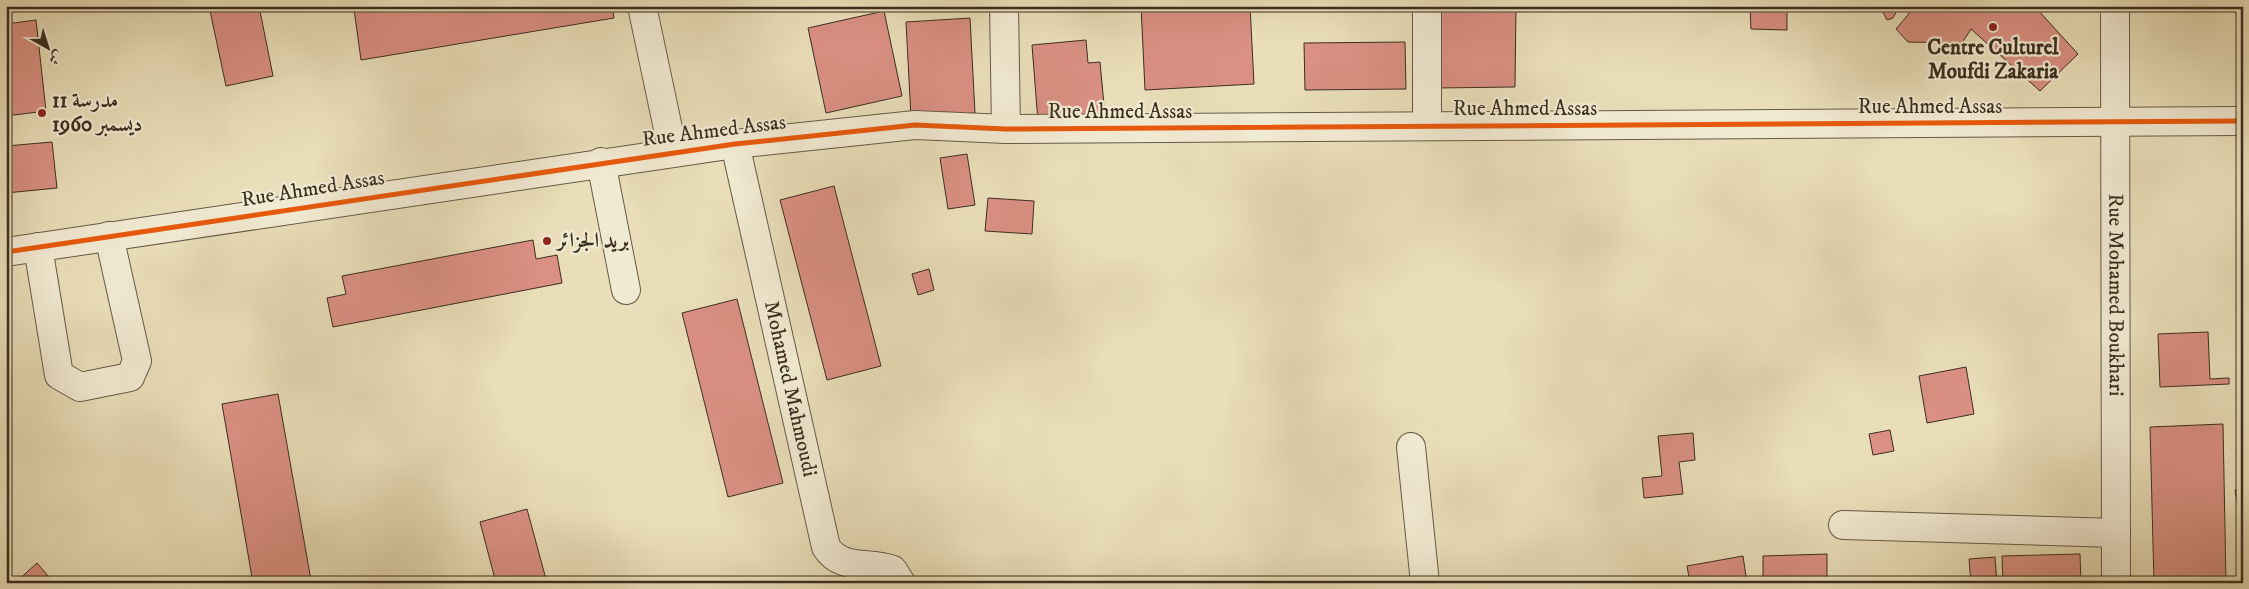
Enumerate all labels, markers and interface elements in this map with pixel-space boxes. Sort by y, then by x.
marker: Centre Culturel Moufdi Zakaria [1987,21,1999,33]
north arrow [22,22,72,72]
place label: Centre Culturel Moufdi Zakaria [1927,35,2059,85]
text: ش [44,46,67,69]
place label: مدرسة 11 ديسمبر 1960 [52,88,143,138]
street label: Rue Ahmed Assas [1858,94,2002,120]
street label: Rue Ahmed Assas [1453,96,1597,122]
street label: Rue Ahmed Assas [1048,99,1192,125]
marker: مدرسة 11 ديسمبر 1960 [36,107,48,119]
street label: Rue Ahmed Assas [641,109,787,153]
street label: Rue Ahmed Assas [240,165,386,213]
street label: Rue Mohamed Boukhari [2102,193,2129,397]
place label: بريد الجزائر [555,228,629,254]
marker: بريد الجزائر [541,235,553,247]
street label: Mohamed Mahmoudi [758,298,823,479]

